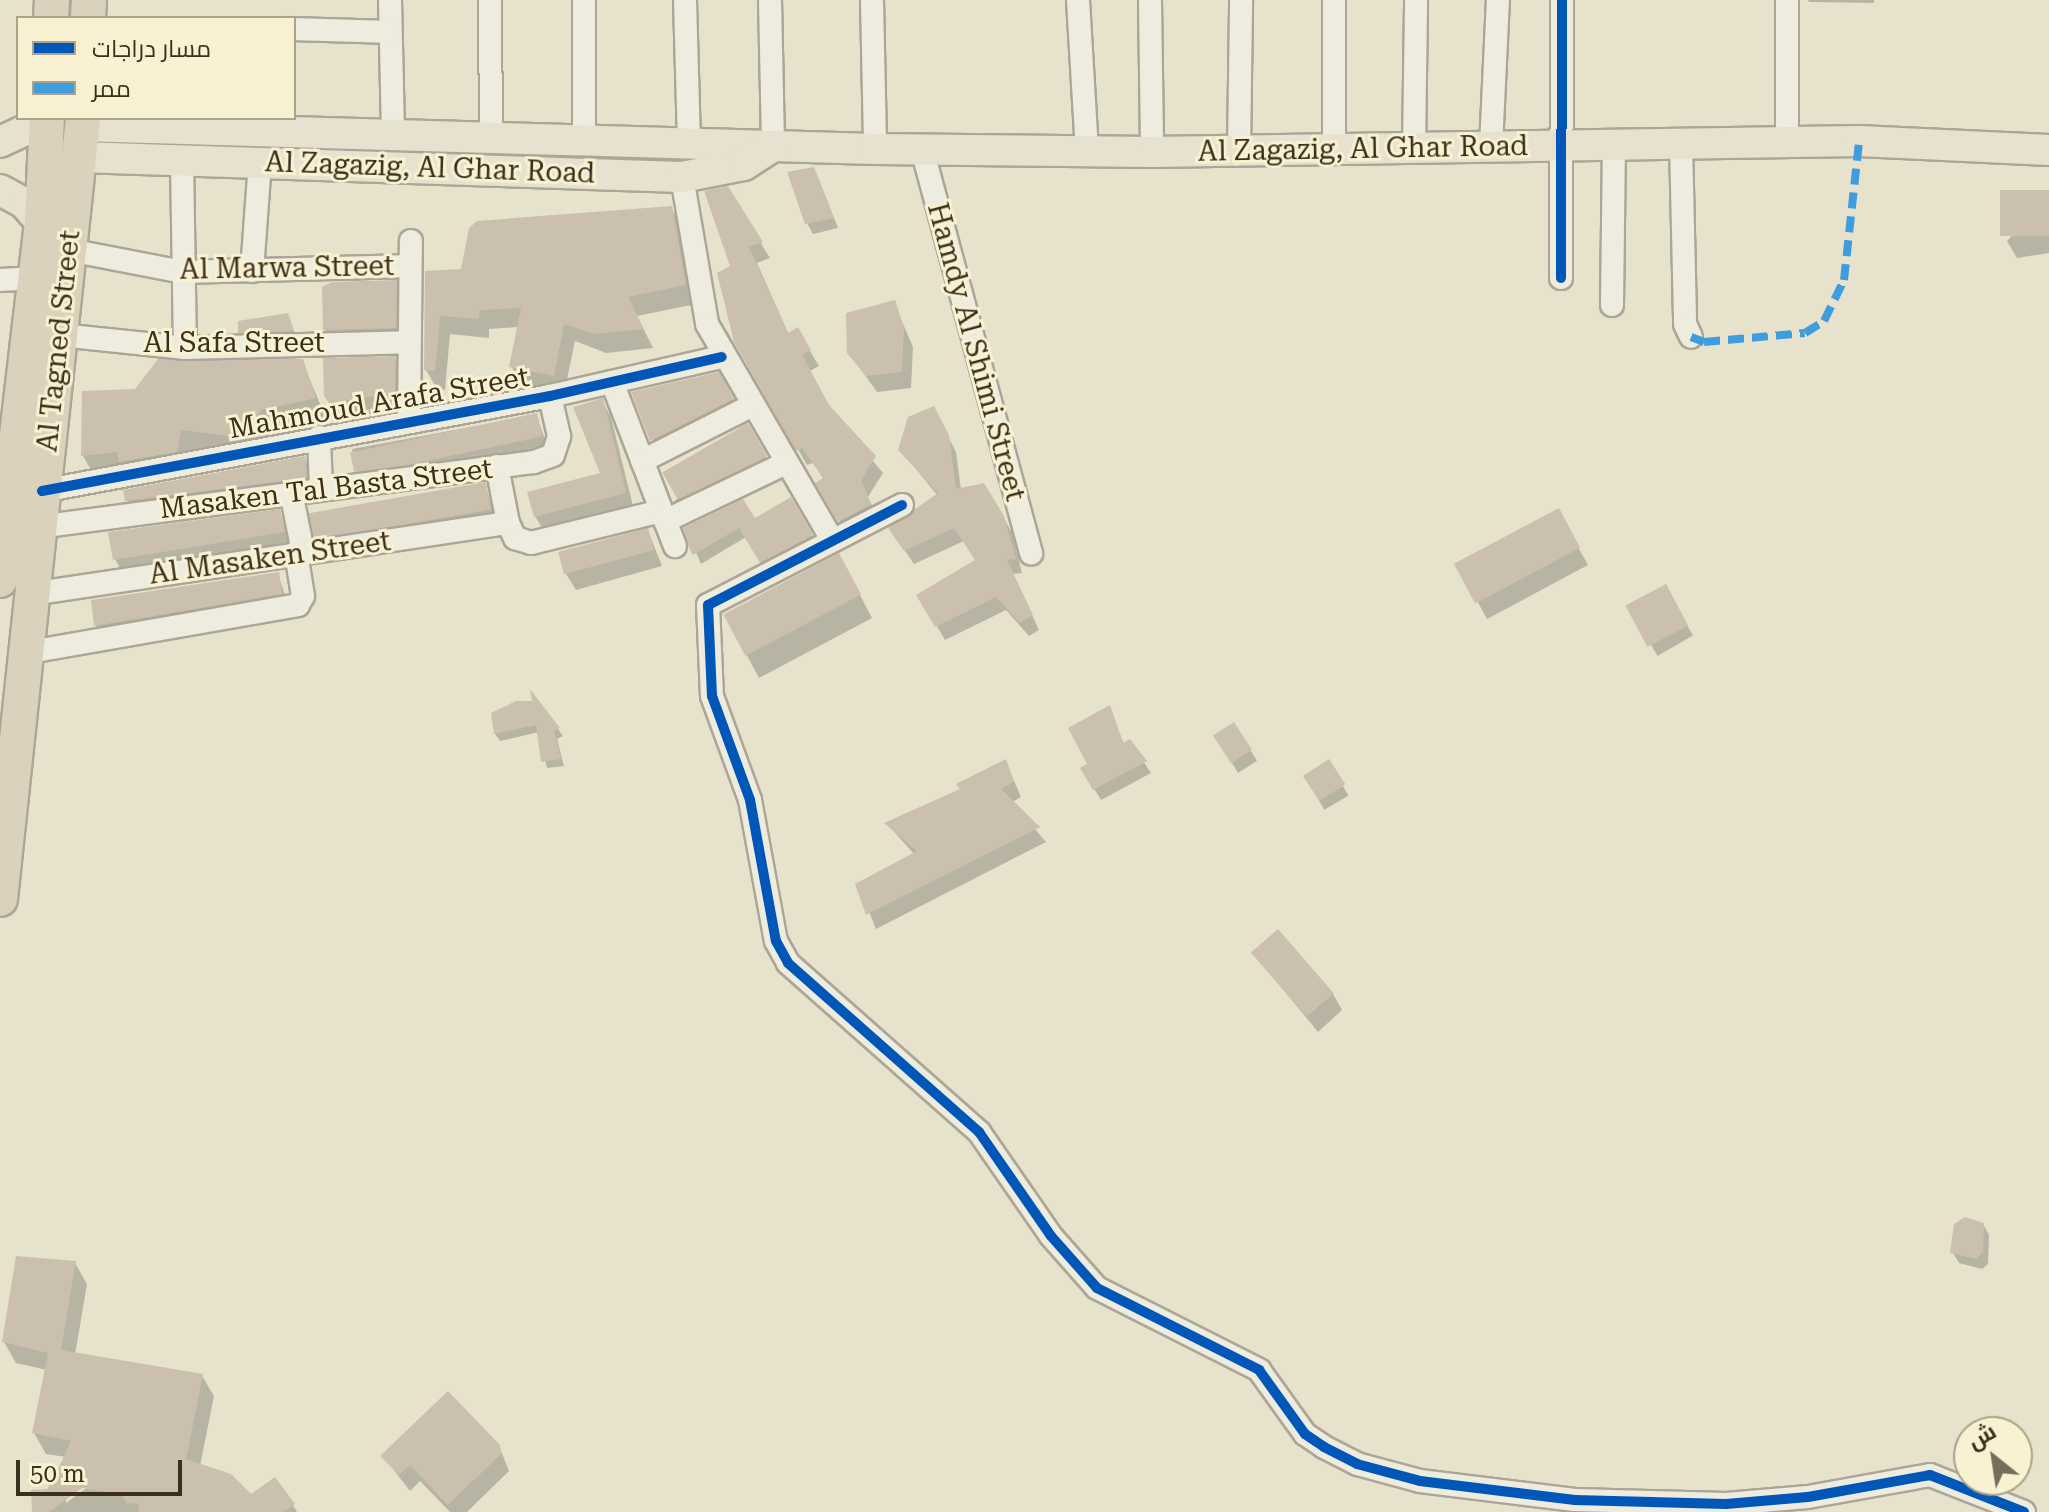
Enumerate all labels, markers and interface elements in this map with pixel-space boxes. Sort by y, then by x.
legend [16,16,296,120]
text: مسار دراجات [92,35,211,63]
text: ممر [92,75,131,103]
street label: Al Zagazig, Al Ghar Road [1198,129,1528,169]
street label: Al Zagazig, Al Ghar Road [264,145,596,191]
street label: Hamdy Al Shimi Street [920,199,1032,505]
street label: Al Tagned Street [31,229,87,453]
street label: Al Marwa Street [179,249,395,287]
street label: Al Safa Street [143,326,325,360]
street label: Mahmoud Arafa Street [226,360,532,446]
street label: Masaken Tal Basta Street [158,452,494,526]
street label: Al Masaken Street [147,524,393,592]
north arrow [1953,1416,2033,1496]
text: ش [1963,1419,2000,1454]
scale bar [20,1444,186,1494]
text: 50 m [30,1460,85,1488]

